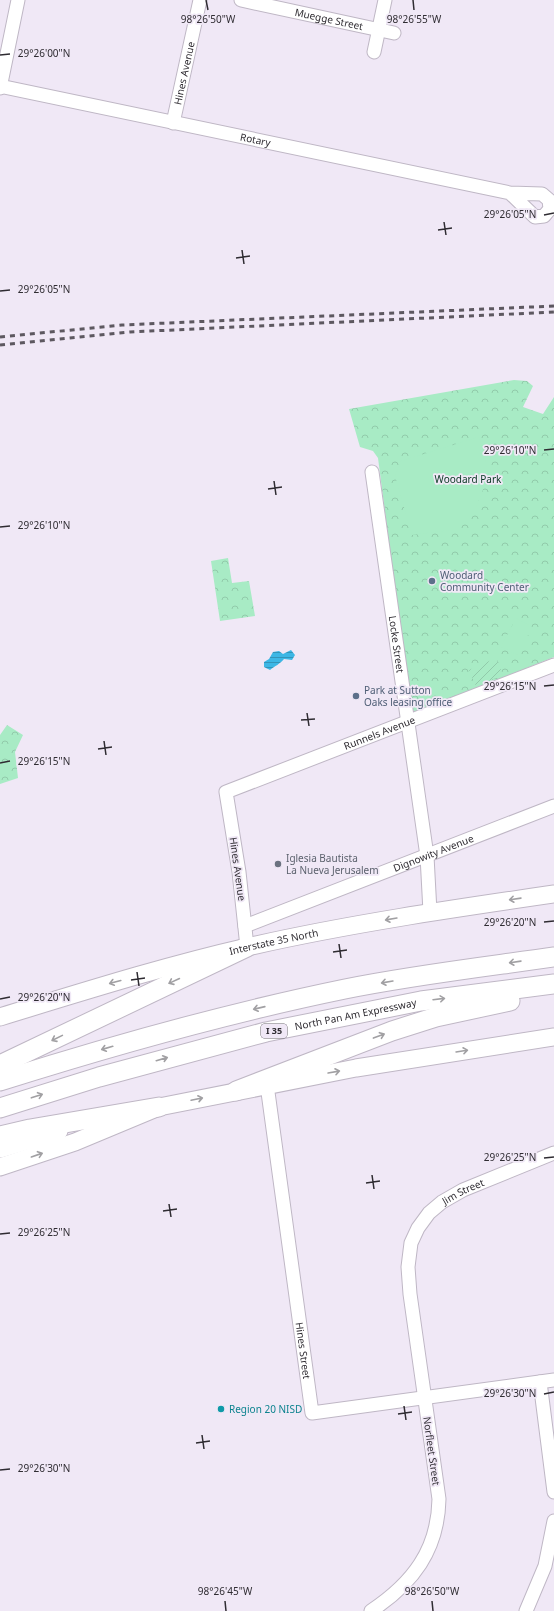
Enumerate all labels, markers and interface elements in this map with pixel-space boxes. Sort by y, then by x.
street label: Muegge Street [294,5,365,33]
text: 98°26'50"W [181,12,236,26]
text: 98°26'55"W [387,12,442,26]
street label: Hines Avenue [170,40,198,106]
text: 29°26'00"N [18,46,70,60]
street label: Rotary [239,130,273,150]
text: 29°26'05"N [484,207,536,221]
text: 29°26'05"N [18,282,70,296]
text: 29°26'10"N [484,443,536,457]
park label: Woodard Park [435,472,502,486]
text: 29°26'10"N [18,518,70,532]
place label: Woodard Community Center [440,568,529,594]
marker: Woodard Community Center [427,576,437,586]
street label: Locke Street [386,615,408,674]
text: 29°26'15"N [484,679,536,693]
place label: Park at Sutton Oaks leasing office [364,683,453,709]
marker: Park at Sutton Oaks leasing office [351,691,361,701]
street label: Runnels Avenue [342,712,418,753]
text: 29°26'15"N [18,754,70,768]
street label: Dignowity Avenue [391,831,476,875]
street label: Hines Avenue [227,836,249,902]
place label: Iglesia Bautista La Nueva Jerusalem [286,851,379,877]
marker: Iglesia Bautista La Nueva Jerusalem [273,859,283,869]
one-way arrow [509,895,522,903]
one-way arrow [385,915,398,923]
text: 29°26'20"N [484,915,536,929]
street label: Interstate 35 North [228,925,319,958]
one-way arrow [509,958,522,966]
one-way arrow [168,978,180,985]
one-way arrow [381,978,394,986]
one-way arrow [109,979,122,986]
text: 29°26'20"N [18,990,70,1004]
street label: North Pan Am Expressway [293,995,419,1033]
one-way arrow [432,995,445,1002]
one-way arrow [253,1004,266,1012]
road number: I 35 [261,1024,287,1038]
one-way arrow [373,1032,385,1040]
one-way arrow [51,1034,63,1042]
one-way arrow [100,1045,113,1052]
one-way arrow [455,1047,468,1055]
one-way arrow [155,1055,168,1062]
one-way arrow [327,1068,340,1076]
one-way arrow [30,1092,43,1099]
one-way arrow [190,1095,203,1103]
text: 29°26'25"N [484,1150,536,1164]
one-way arrow [30,1151,43,1158]
street label: Jim Street [438,1175,486,1208]
text: 29°26'25"N [18,1225,70,1239]
street label: Hines Street [293,1321,314,1380]
text: 29°26'30"N [484,1386,536,1400]
place label: Region 20 NISD [229,1402,302,1416]
marker: Region 20 NISD [216,1404,226,1414]
street label: Norfleet Street [420,1416,444,1487]
text: 29°26'30"N [18,1461,70,1475]
text: 98°26'45"W [198,1584,253,1598]
text: 98°26'50"W [405,1584,460,1598]

